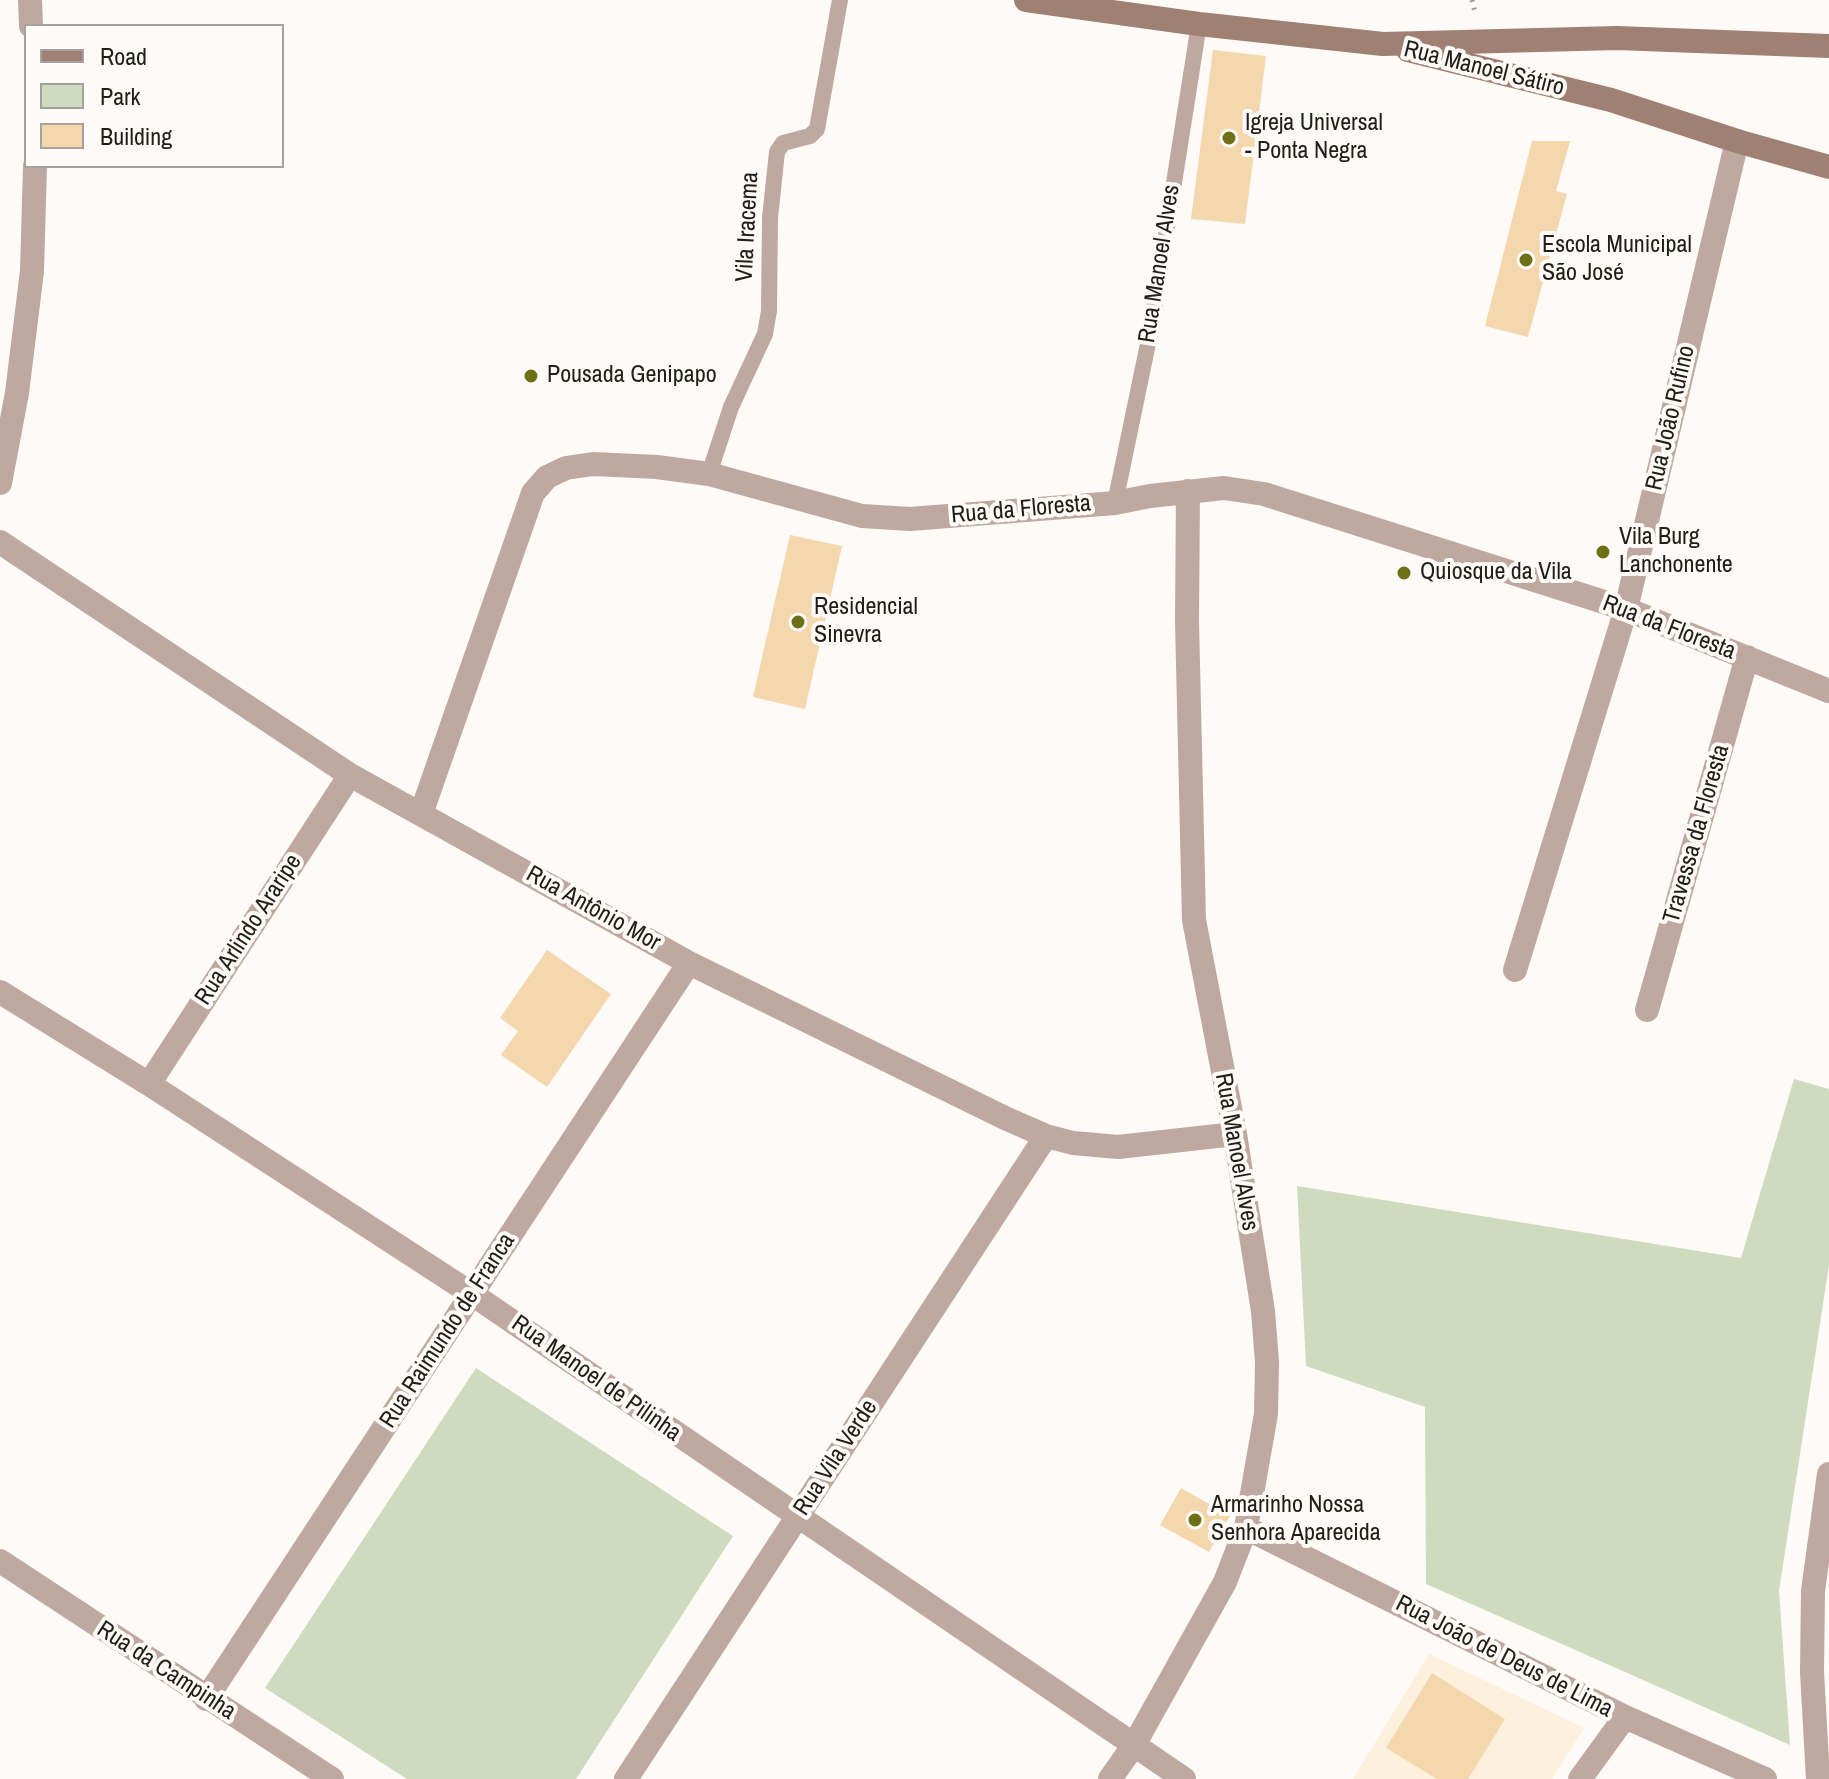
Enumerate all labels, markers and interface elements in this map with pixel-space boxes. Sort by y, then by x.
legend [24,24,284,168]
street label: Rua Manoel Sátiro [1401,35,1567,103]
text: Road [100,40,147,72]
text: Park [100,80,140,112]
place label: Igreja Universal - Ponta Negra [1245,110,1383,166]
text: Building [100,120,172,152]
marker: Igreja Universal - Ponta Negra [1220,129,1238,147]
street label: Vila Iracema [731,171,765,283]
street label: Rua Manoel Alves [1133,183,1187,345]
place label: Escola Municipal São José [1542,232,1692,288]
marker: Escola Municipal São José [1517,251,1535,269]
street label: Rua João Rufino [1640,343,1702,493]
place label: Pousada Genipapo [547,362,717,390]
marker: Pousada Genipapo [522,367,540,385]
street label: Rua da Floresta [950,490,1092,530]
place label: Vila Burg Lanchonente [1619,524,1733,580]
marker: Vila Burg Lanchonente [1594,543,1612,561]
place label: Quiosque da Vila [1420,559,1572,587]
marker: Quiosque da Vila [1395,564,1413,582]
street label: Rua da Floresta [1598,589,1740,667]
place label: Residencial Sinevra [814,594,918,650]
marker: Residencial Sinevra [789,613,807,631]
street label: Travessa da Floresta [1658,742,1736,926]
street label: Rua Arlindo Araripe [190,849,308,1011]
street label: Rua Antônio Mor [521,860,665,958]
street label: Rua Manoel Alves [1208,1071,1264,1233]
street label: Rua Raimundo de Franca [374,1228,522,1434]
street label: Rua Manoel de Pilinha [506,1310,686,1448]
street label: Rua Vila Verde [788,1395,884,1521]
place label: Armarinho Nossa Senhora Aparecida [1211,1492,1381,1548]
marker: Armarinho Nossa Senhora Aparecida [1186,1511,1204,1529]
street label: Rua João de Deus de Lima [1391,1590,1617,1724]
street label: Rua da Campinha [91,1615,241,1727]

